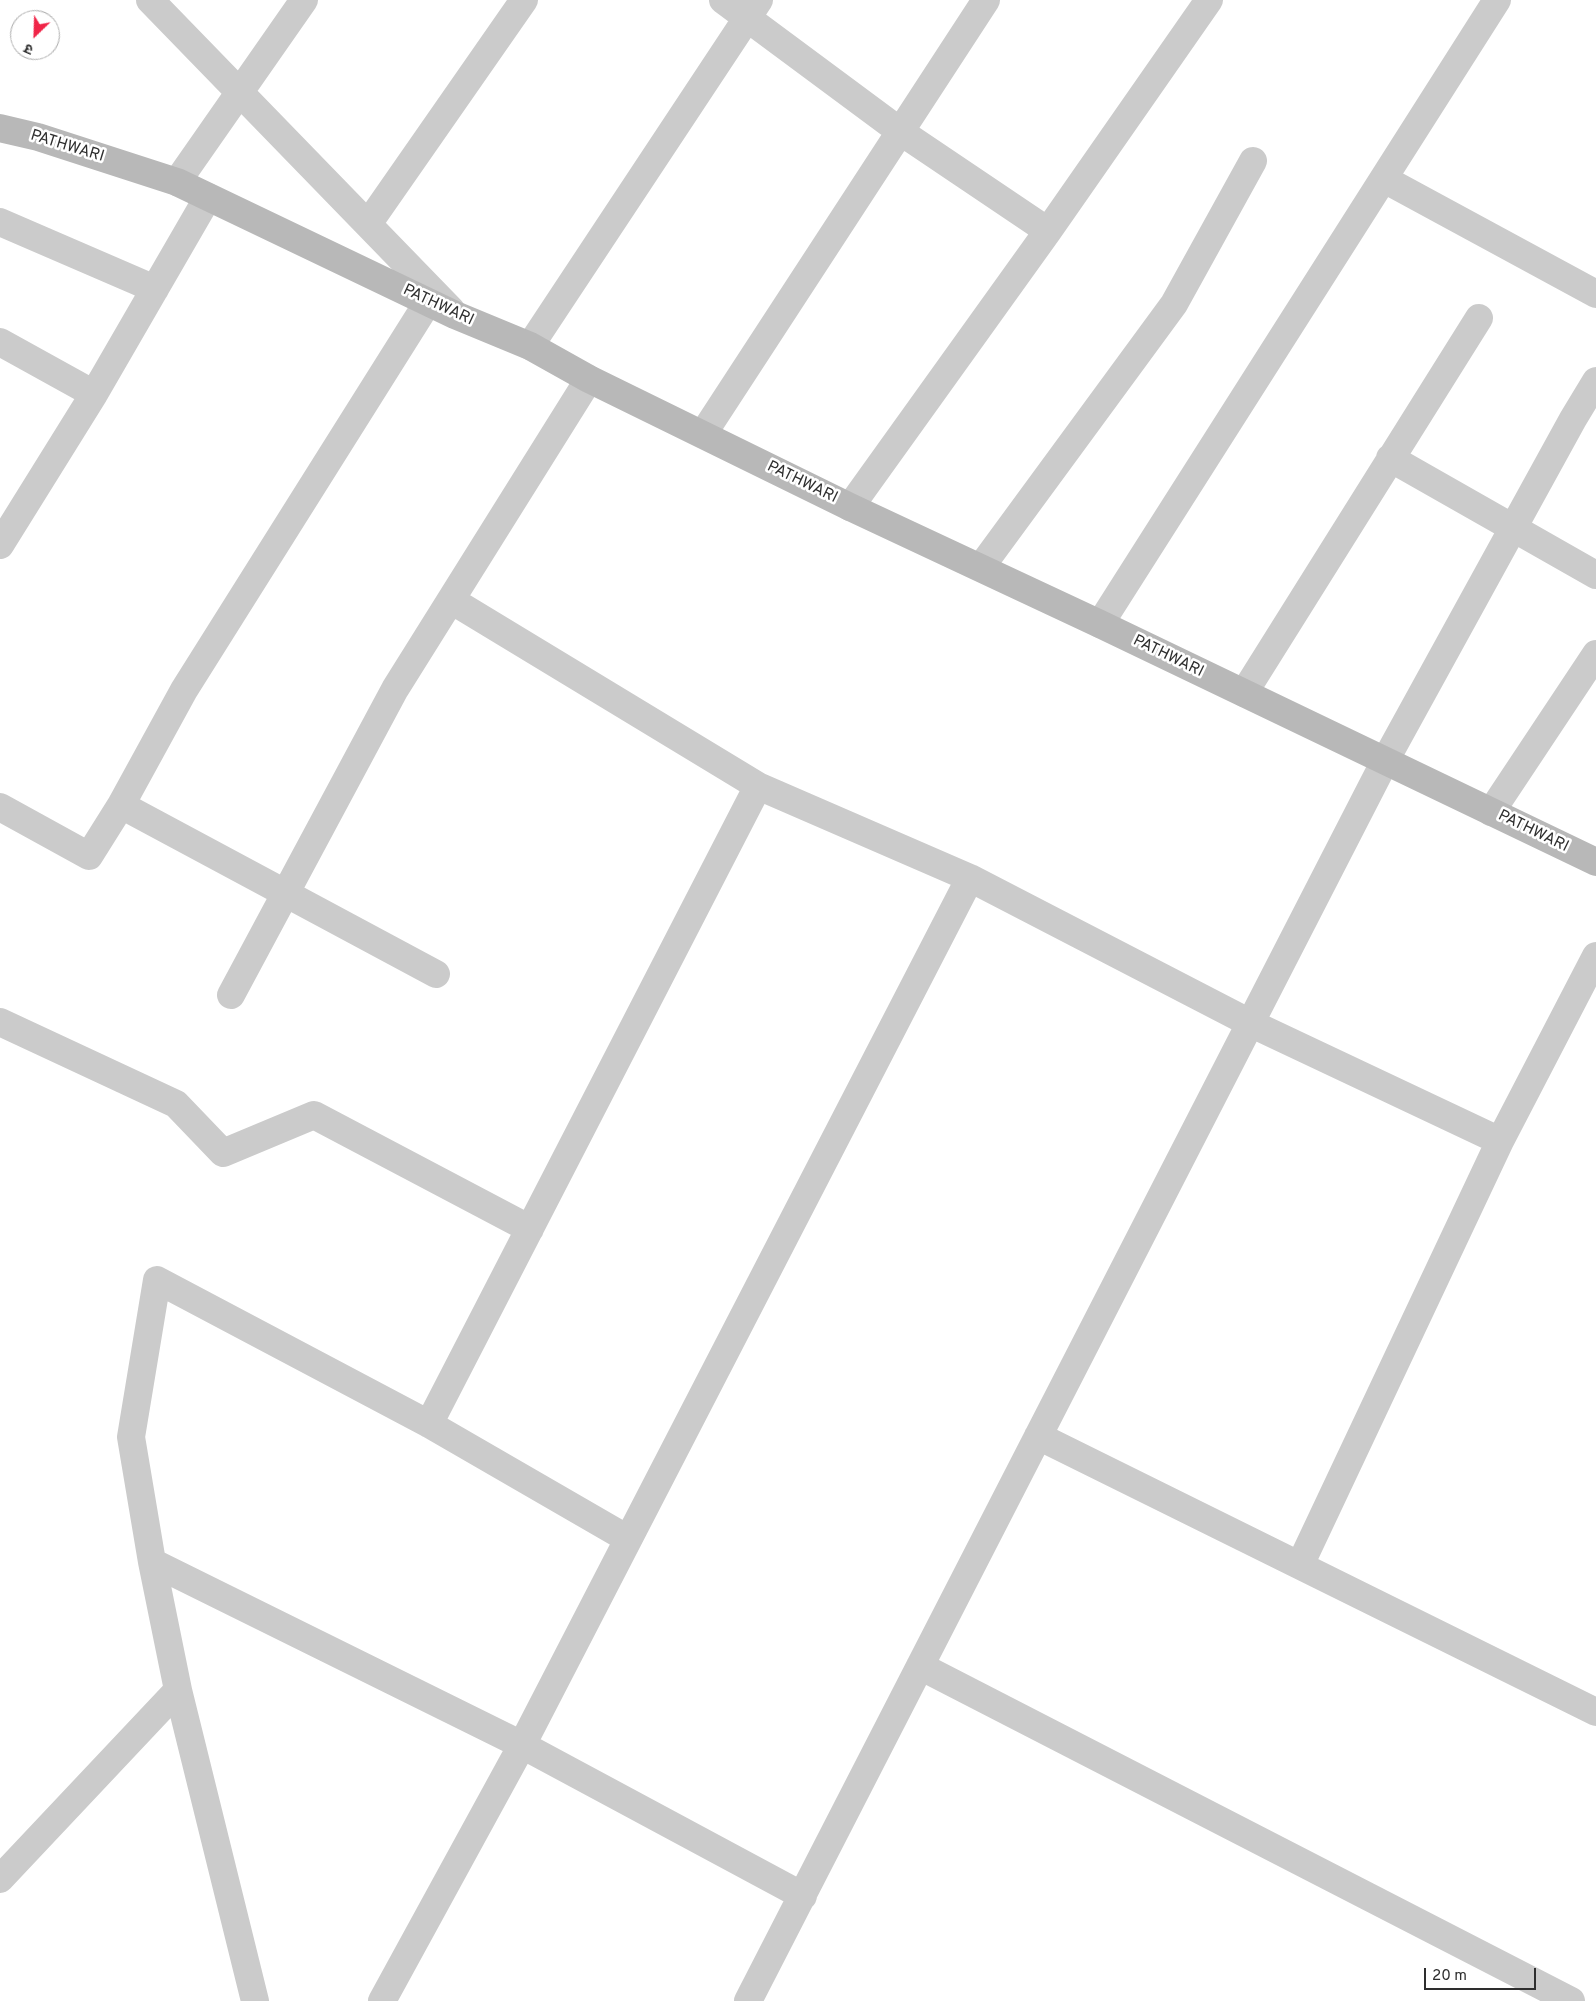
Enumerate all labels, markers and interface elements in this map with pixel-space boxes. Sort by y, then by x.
north arrow [10,10,60,60]
text: उ [22,39,36,58]
street label: PATHWARI [28,127,106,167]
street label: PATHWARI [399,281,477,331]
street label: PATHWARI [764,458,840,508]
street label: PATHWARI [1130,632,1206,682]
street label: PATHWARI [1495,807,1571,857]
scale bar [1426,1958,1538,1990]
text: 20 m [1432,1967,1467,1986]

